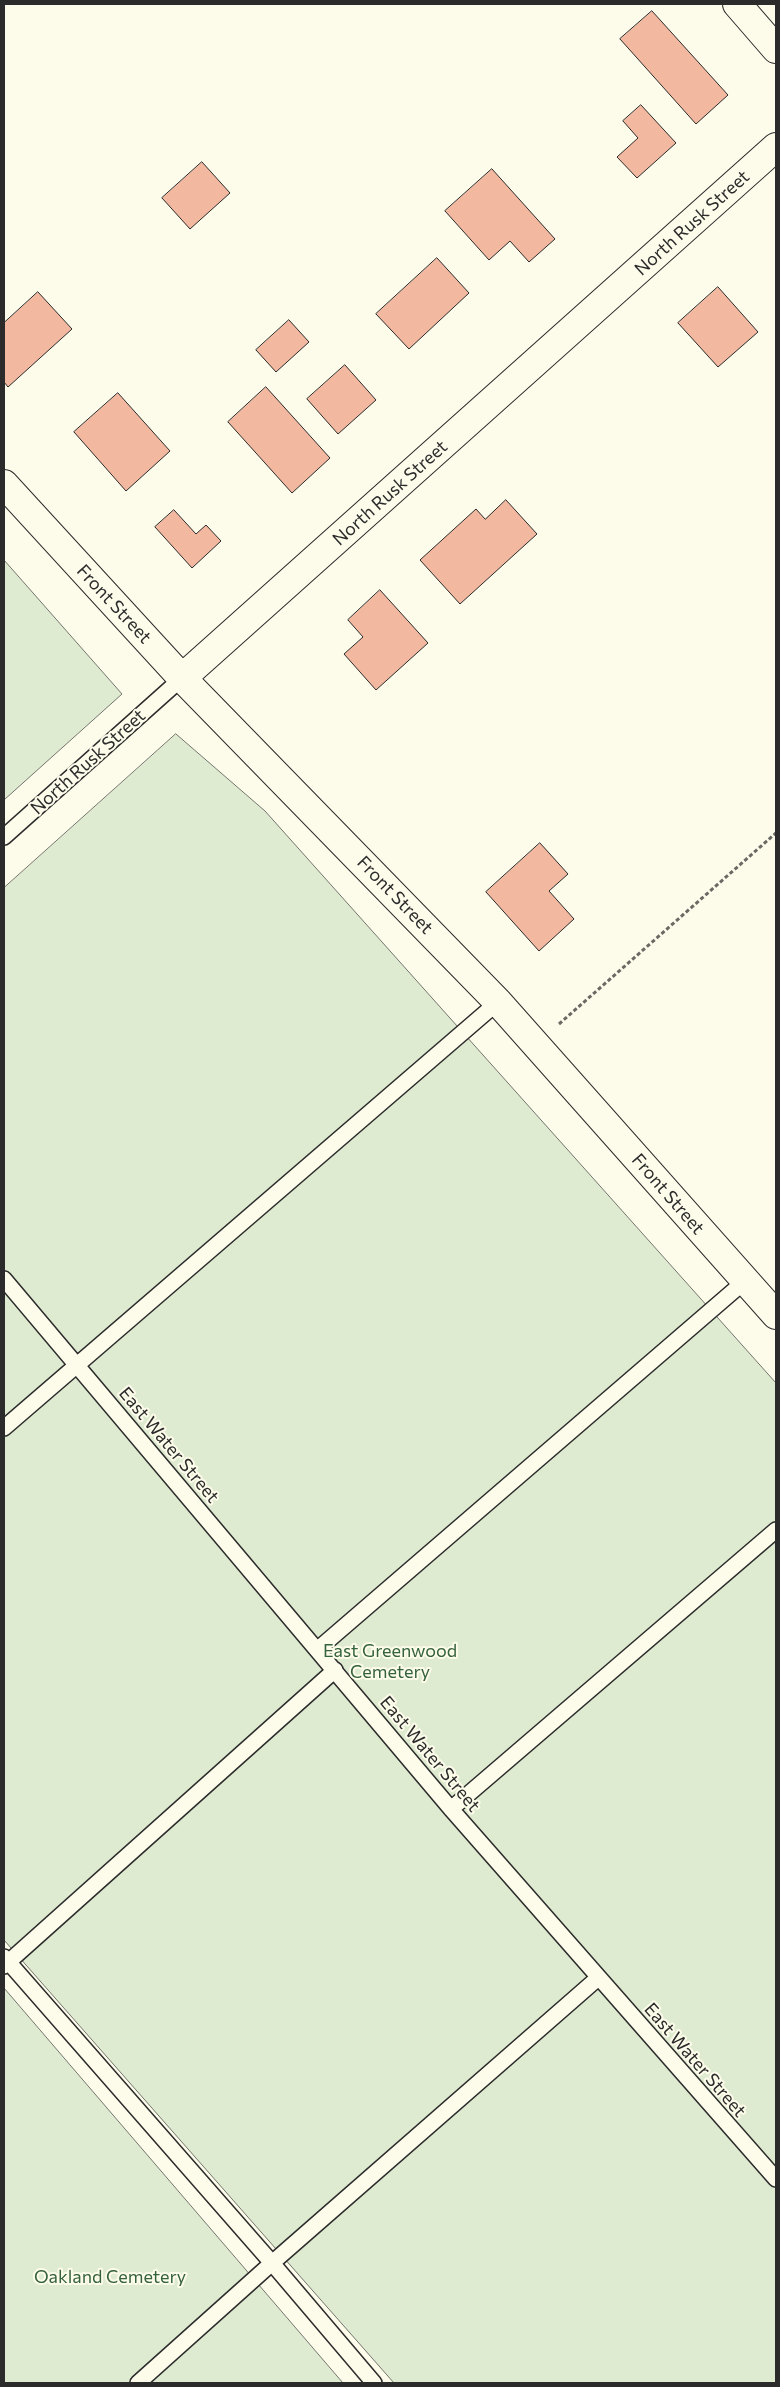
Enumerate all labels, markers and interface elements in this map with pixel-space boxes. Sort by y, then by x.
street label: North Rusk Street [630,166,754,280]
street label: North Rusk Street [328,436,452,550]
street label: Front Street [72,560,156,648]
street label: North Rusk Street [26,705,150,819]
street label: Front Street [353,852,437,938]
street label: Front Street [627,1149,709,1239]
street label: East Water Street [114,1383,224,1507]
park label: East Greenwood Cemetery [323,1640,457,1682]
street label: East Water Street [375,1692,485,1816]
street label: East Water Street [640,1999,750,2121]
park label: Oakland Cemetery [34,2266,186,2288]

